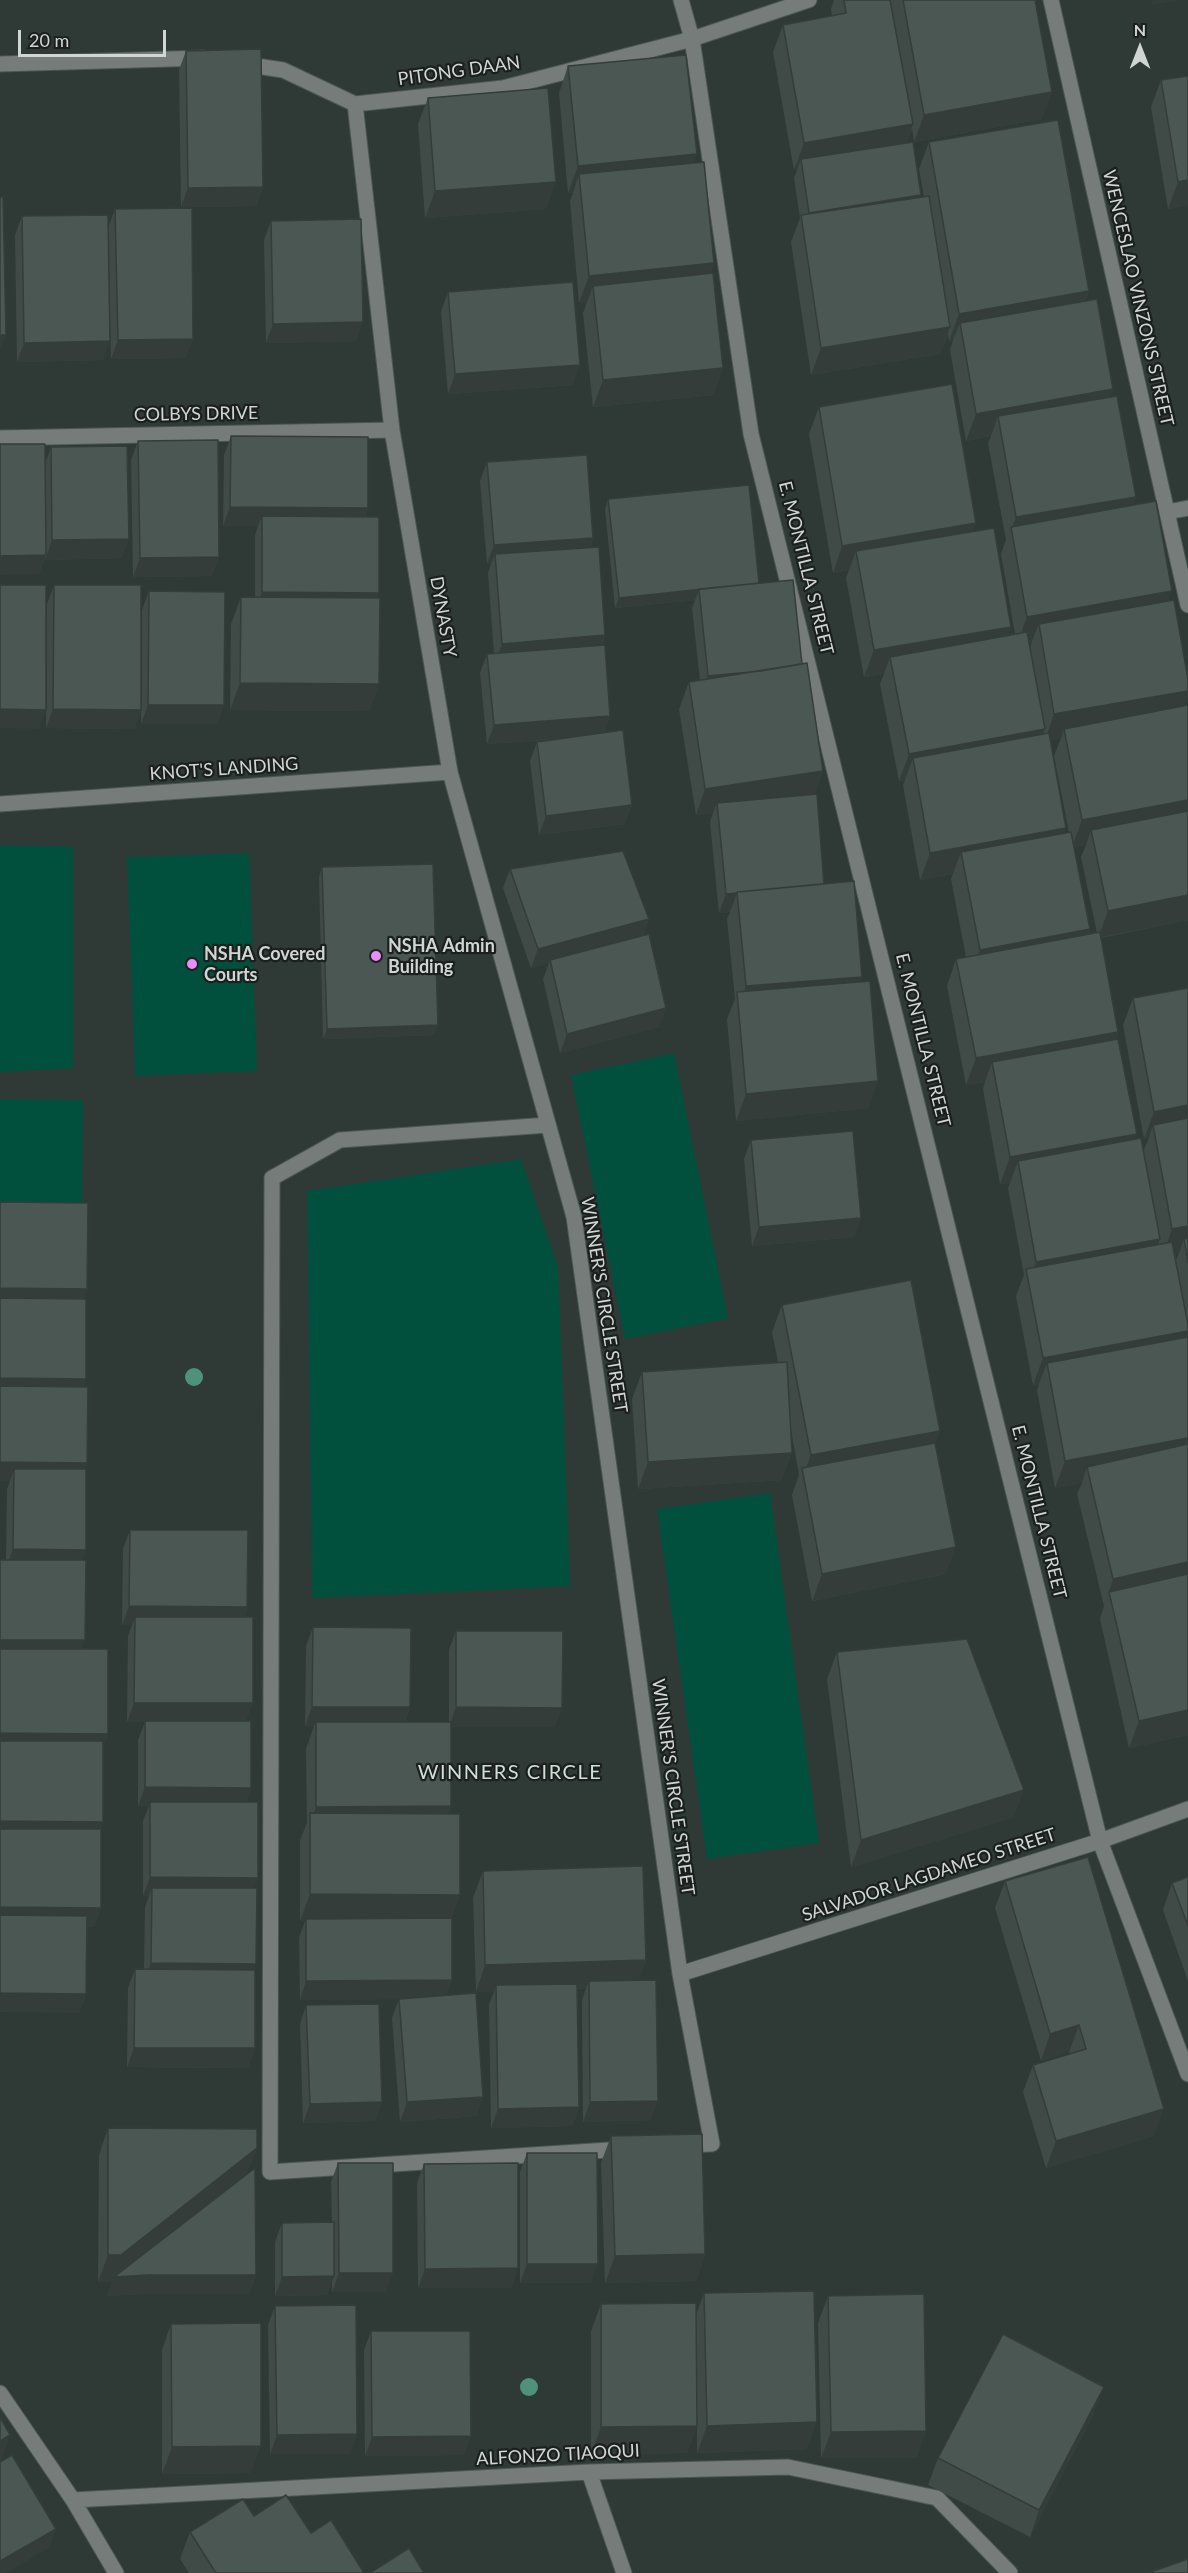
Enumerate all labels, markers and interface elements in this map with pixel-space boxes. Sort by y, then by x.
scale bar [21,18,170,56]
north arrow [1110,18,1170,78]
text: N [1134,20,1146,39]
text: 20 m [29,29,69,51]
street label: PITONG DAAN [396,52,522,90]
street label: WENCESLAO VINZONS STREET [1098,168,1178,428]
street label: COLBYS DRIVE [134,402,258,426]
street label: E. MONTILLA STREET [774,479,838,657]
street label: DYNASTY [425,575,461,659]
street label: KNOT'S LANDING [149,753,299,785]
place label: NSHA Admin Building [388,935,495,978]
place label: NSHA Covered Courts [204,943,325,986]
marker: NSHA Admin Building [369,949,383,963]
street label: E. MONTILLA STREET [891,951,955,1129]
marker: NSHA Covered Courts [185,957,199,971]
street label: WINNER'S CIRCLE STREET [576,1195,632,1415]
street label: E. MONTILLA STREET [1007,1423,1071,1601]
street label: WINNER'S CIRCLE STREET [647,1677,699,1897]
district label: WINNERS CIRCLE [418,1761,602,1785]
street label: SALVADOR LAGDAMEO STREET [799,1824,1059,1926]
street label: ALFONZO TIAOQUI [476,2440,640,2470]

